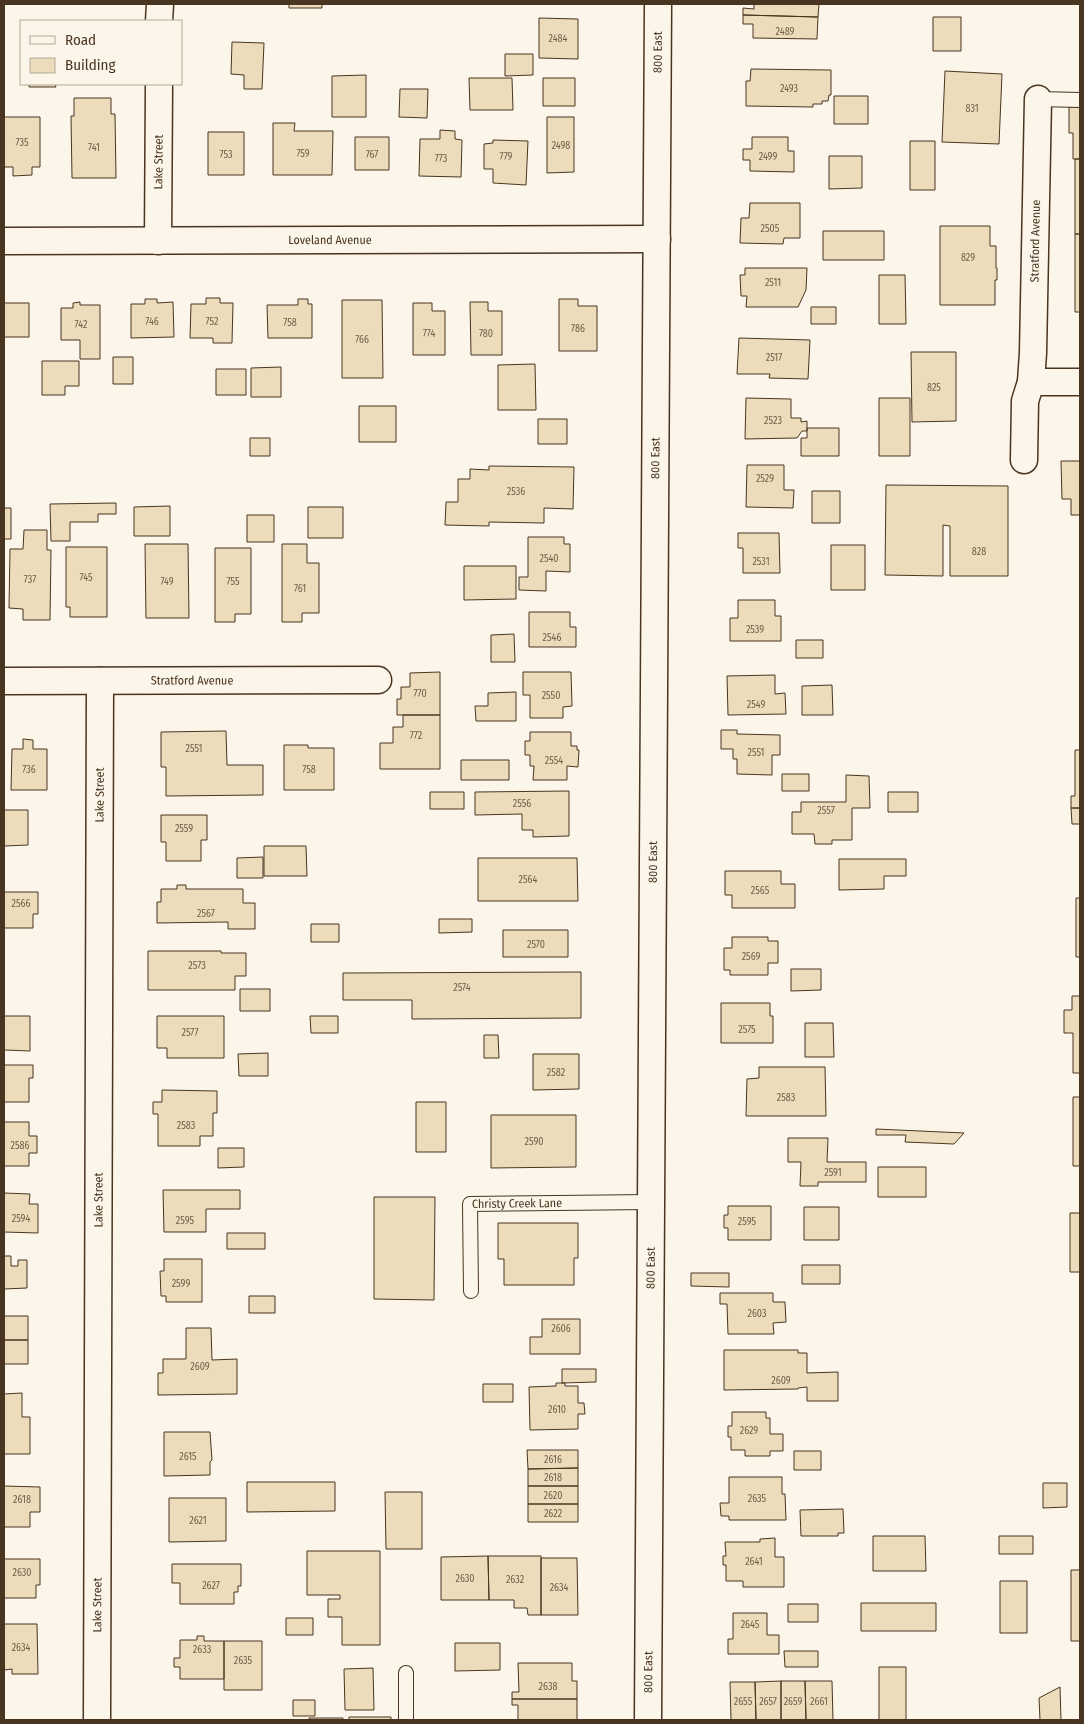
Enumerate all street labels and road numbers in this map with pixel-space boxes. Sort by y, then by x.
street label: 800 East [651,31,665,73]
street label: Lake Street [151,134,166,190]
street label: Stratford Avenue [1027,200,1043,282]
street label: Loveland Avenue [288,233,372,247]
street label: 800 East [648,437,662,479]
street label: Stratford Avenue [151,673,233,688]
street label: Lake Street [93,767,107,822]
street label: 800 East [646,841,660,883]
street label: Lake Street [91,1172,106,1227]
street label: Christy Creek Lane [472,1196,562,1211]
street label: 800 East [644,1247,658,1289]
street label: Lake Street [90,1577,104,1632]
street label: 800 East [641,1651,655,1693]

